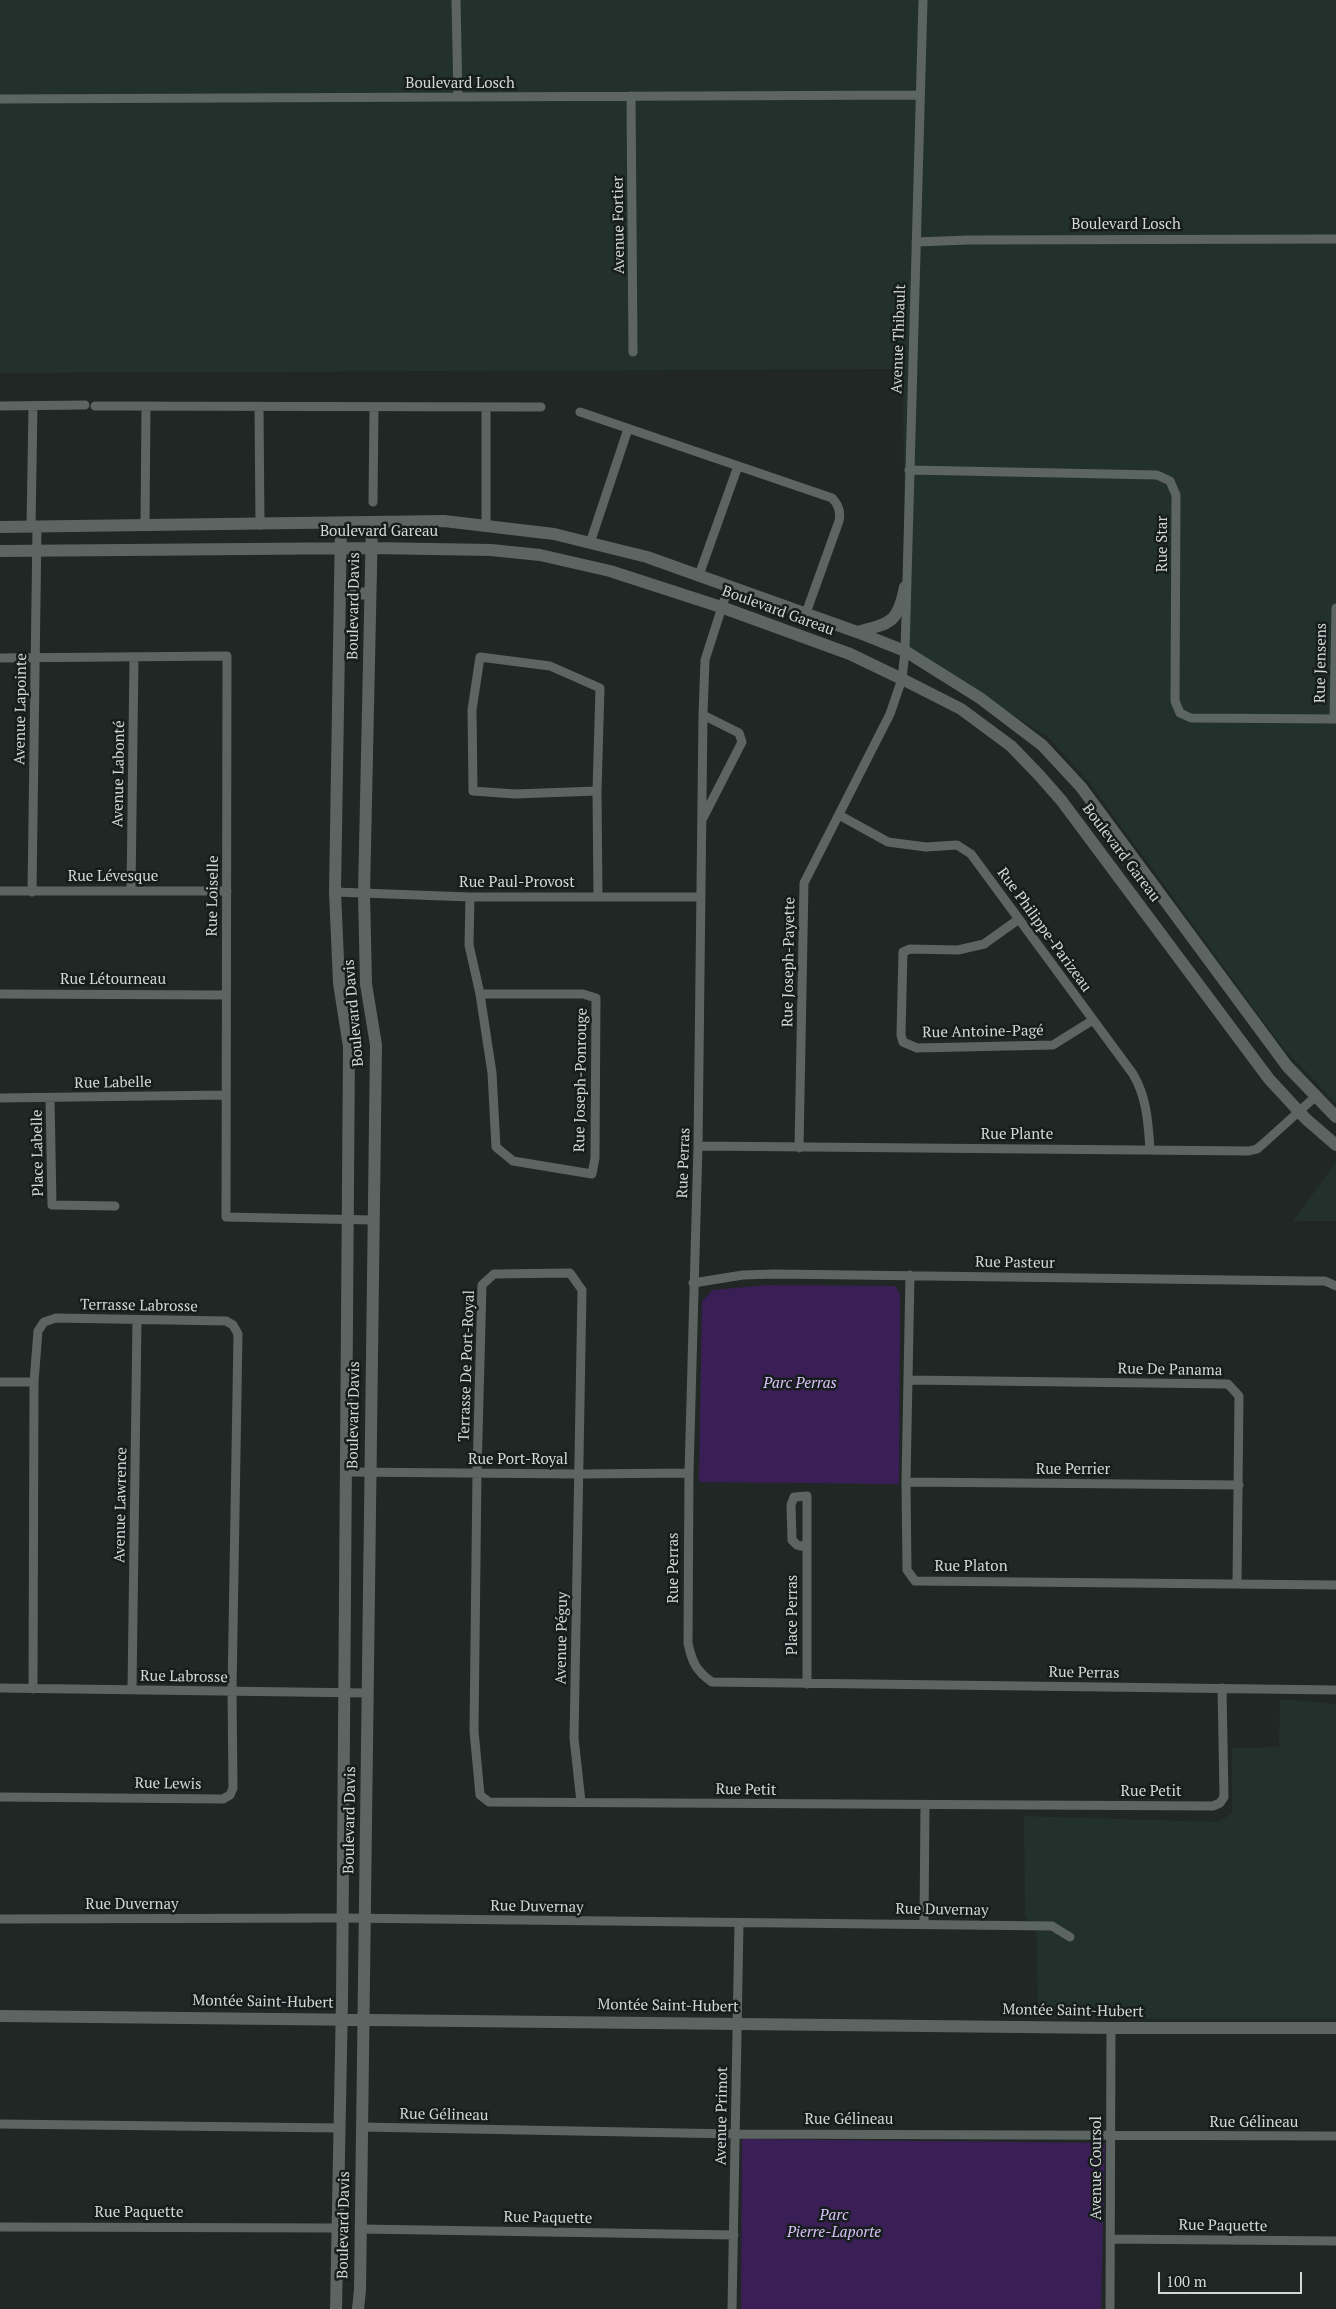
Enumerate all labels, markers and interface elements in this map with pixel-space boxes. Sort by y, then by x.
street label: Boulevard Losch [405,75,515,93]
street label: Avenue Fortier [609,176,629,274]
street label: Boulevard Losch [1071,216,1181,234]
street label: Avenue Thibault [888,284,910,394]
street label: Rue Star [1154,516,1172,572]
street label: Boulevard Gareau [320,523,438,541]
street label: Boulevard Davis [344,552,364,660]
street label: Boulevard Gareau [719,582,837,640]
street label: Rue Jensens [1311,623,1331,703]
street label: Avenue Lapointe [11,653,31,765]
street label: Avenue Labonté [109,720,129,828]
street label: Boulevard Gareau [1078,800,1164,906]
street label: Rue Loiselle [203,855,223,937]
street label: Rue Philippe-Parizeau [993,864,1095,996]
street label: Rue Lévesque [68,868,158,886]
street label: Rue Paul-Provost [459,874,575,892]
street label: Rue Joseph-Payette [779,897,799,1027]
street label: Boulevard Davis [340,959,368,1067]
street label: Rue Létourneau [60,971,166,989]
street label: Rue Joseph-Ponrouge [571,1008,591,1152]
street label: Rue Antoine-Pagé [922,1022,1044,1042]
street label: Rue Labelle [74,1073,152,1093]
street label: Place Labelle [28,1109,48,1197]
street label: Rue Plante [981,1126,1053,1144]
street label: Rue Perras [674,1127,694,1199]
street label: Rue Pasteur [975,1253,1055,1273]
street label: Terrasse De Port-Royal [455,1290,479,1442]
street label: Terrasse Labrosse [80,1296,198,1316]
street label: Rue De Panama [1118,1360,1222,1380]
street label: Boulevard Davis [344,1361,364,1469]
park label: Parc Perras [763,1375,837,1393]
street label: Avenue Lawrence [111,1447,131,1563]
street label: Rue Port-Royal [468,1451,568,1469]
street label: Rue Perrier [1036,1461,1110,1479]
street label: Rue Perras [665,1533,683,1603]
street label: Rue Platon [934,1558,1008,1576]
street label: Place Perras [784,1575,802,1655]
street label: Avenue Péguy [552,1591,572,1685]
street label: Rue Perras [1048,1663,1120,1683]
street label: Rue Labrosse [140,1667,228,1687]
street label: Boulevard Davis [340,1766,360,1874]
street label: Rue Lewis [134,1774,202,1794]
street label: Rue Petit [715,1780,777,1800]
street label: Rue Petit [1120,1783,1182,1801]
street label: Rue Duvernay [85,1896,179,1914]
street label: Rue Duvernay [490,1897,584,1917]
street label: Rue Duvernay [895,1900,989,1920]
street label: Montée Saint-Hubert [192,1992,334,2012]
street label: Montée Saint-Hubert [597,1996,739,2016]
street label: Montée Saint-Hubert [1002,2001,1144,2021]
street label: Avenue Primot [712,2067,732,2165]
street label: Rue Gélineau [399,2105,489,2125]
street label: Rue Gélineau [805,2111,893,2129]
street label: Rue Gélineau [1210,2114,1298,2132]
street label: Avenue Coursol [1088,2116,1106,2220]
street label: Boulevard Davis [334,2171,354,2279]
street label: Rue Paquette [95,2204,183,2222]
park label: Parc Pierre-Laporte [787,2207,881,2242]
street label: Rue Paquette [503,2208,593,2228]
street label: Rue Paquette [1178,2216,1268,2236]
scale bar [1161,2262,1305,2294]
text: 100 m [1166,2271,1207,2291]

